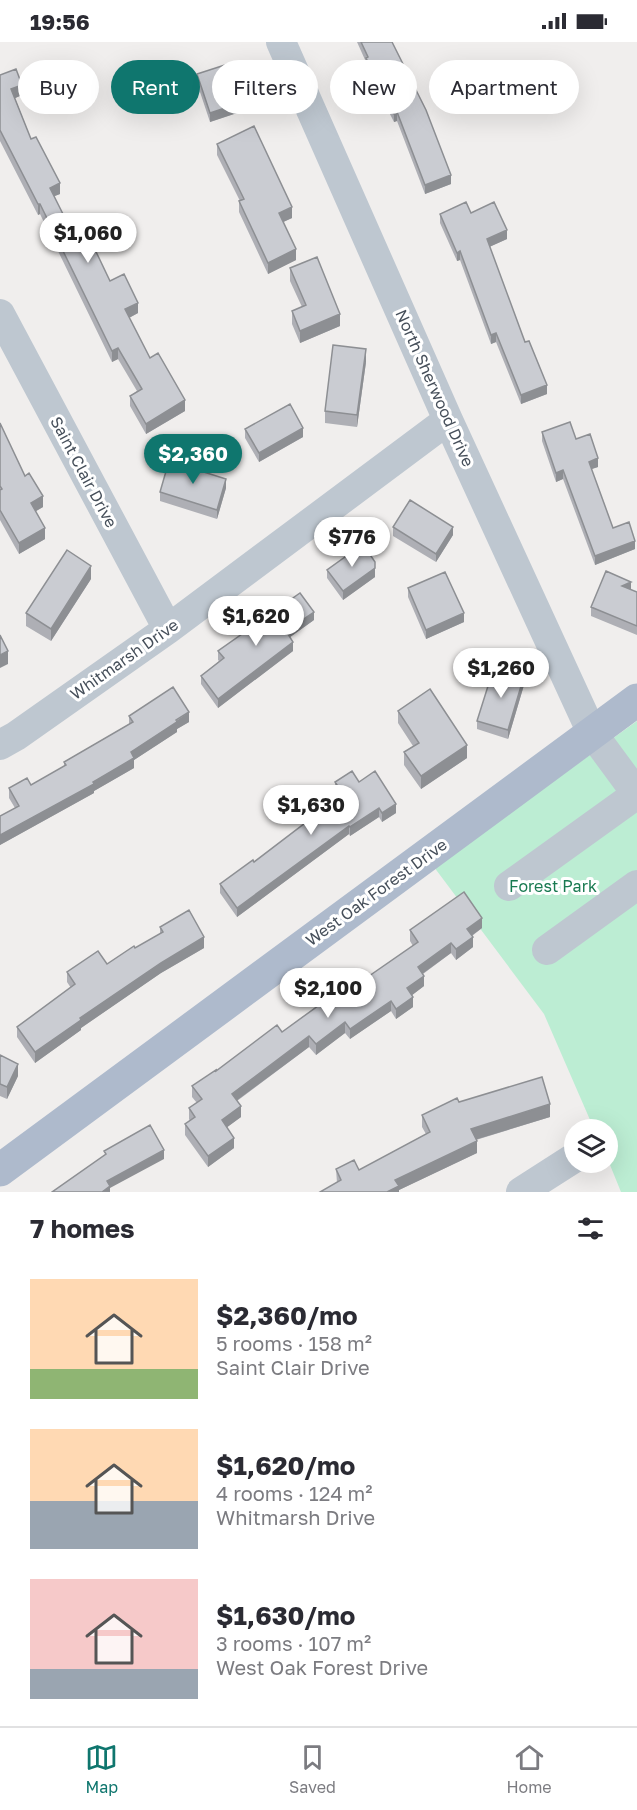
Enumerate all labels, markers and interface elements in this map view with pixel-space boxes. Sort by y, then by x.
text: 19:56 [30,8,90,35]
chip: Buy [18,60,99,114]
chip: Rent [111,60,200,114]
chip: Filters [212,60,318,114]
chip: New [330,60,417,114]
chip: Apartment [429,60,579,114]
pin: $1,060 [39,213,137,264]
text: $1,060 [54,220,122,244]
street label: North Sherwood Drive [391,306,479,470]
street label: Saint Clair Drive [46,413,122,531]
pin: $2,360 [144,434,242,485]
text: $2,360 [158,441,228,465]
pin: $776 [316,517,388,568]
text: $776 [328,524,376,548]
pin: $1,620 [207,596,305,647]
text: $1,620 [222,603,290,627]
street label: Whitmarsh Drive [66,614,182,704]
pin: $1,260 [452,648,550,699]
text: $1,260 [467,655,535,679]
pin: $1,630 [262,785,360,836]
text: $1,630 [277,792,345,816]
street label: West Oak Forest Drive [301,834,451,950]
park label: Forest Park [509,876,597,896]
pin: $2,100 [279,968,377,1019]
text: $2,100 [294,975,362,999]
map controls [564,1119,618,1173]
button: layers [564,1119,618,1173]
icon: filters [574,1212,607,1245]
text: 7 homes [30,1213,135,1244]
text: $2,360/mo [216,1300,358,1331]
icon: home [78,1303,150,1375]
text: 5 rooms · 158 m² [216,1331,372,1355]
text: Saint Clair Drive [216,1355,370,1379]
text: $1,620/mo [216,1450,355,1481]
icon: home [78,1453,150,1525]
text: 4 rooms · 124 m² [216,1481,373,1505]
text: Whitmarsh Drive [216,1505,375,1529]
text: $1,630/mo [216,1600,355,1631]
icon: home [78,1603,150,1675]
text: 3 rooms · 107 m² [216,1631,371,1655]
text: West Oak Forest Drive [216,1655,428,1679]
tab: Map [85,1741,118,1797]
tab: Saved [289,1741,336,1797]
tab: Home [506,1741,552,1797]

